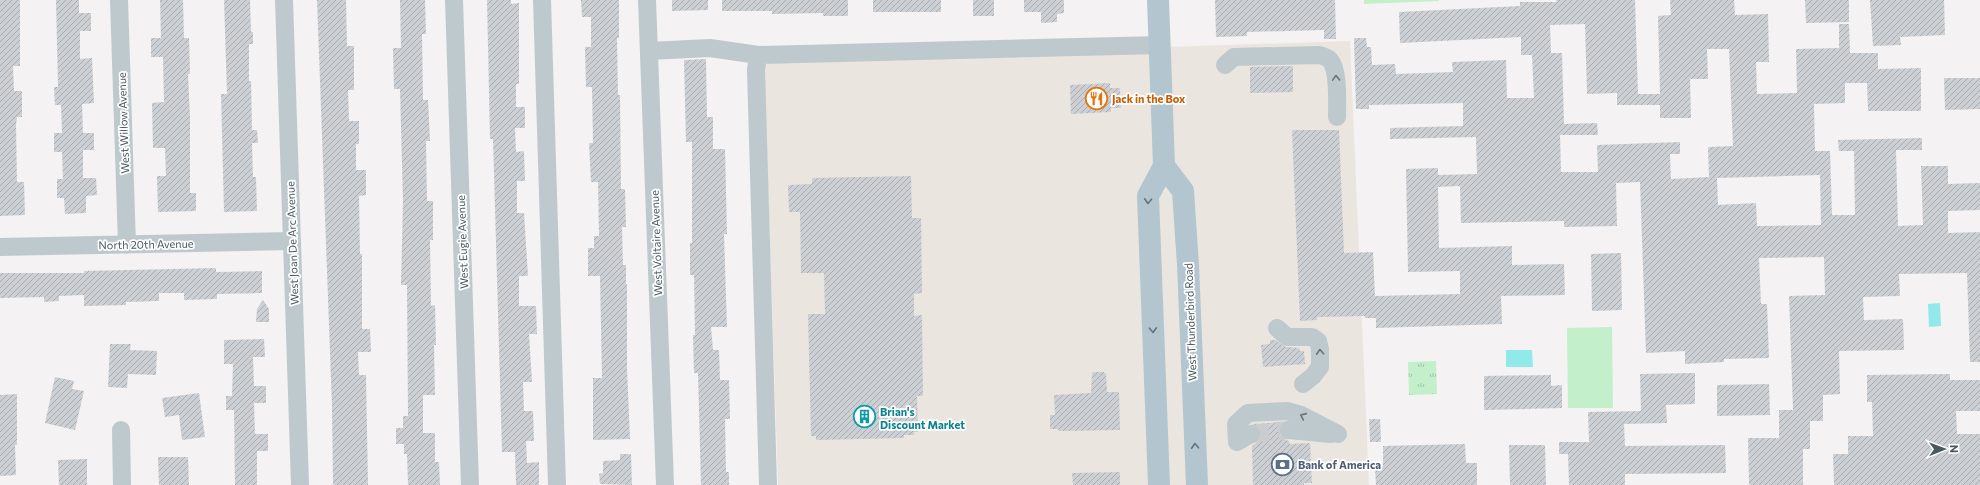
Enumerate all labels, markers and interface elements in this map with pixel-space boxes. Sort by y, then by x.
street label: West Willow Avenue [115,72,131,174]
one-way arrow [1331,75,1340,81]
restaurant icon: Jack in the Box [1083,85,1109,111]
place label: Jack in the Box [1112,92,1186,106]
street label: West Joan De Arc Avenue [283,181,302,305]
street label: West Voltaire Avenue [648,190,664,296]
street label: West Eugie Avenue [454,195,470,289]
one-way arrow [1144,197,1153,204]
street label: North 20th Avenue [98,237,194,251]
street label: West Thunderbird Road [1181,263,1199,381]
one-way arrow [1148,327,1157,333]
one-way arrow [1315,349,1324,355]
building icon: Brian's Discount Market [851,404,877,430]
place label: Brian's Discount Market [880,405,965,431]
one-way arrow [1300,413,1308,421]
north arrow [1924,429,1964,469]
one-way arrow [1191,443,1200,449]
text: N [1948,445,1961,453]
bank icon: Bank of America [1269,451,1295,477]
place label: Bank of America [1298,458,1381,471]

